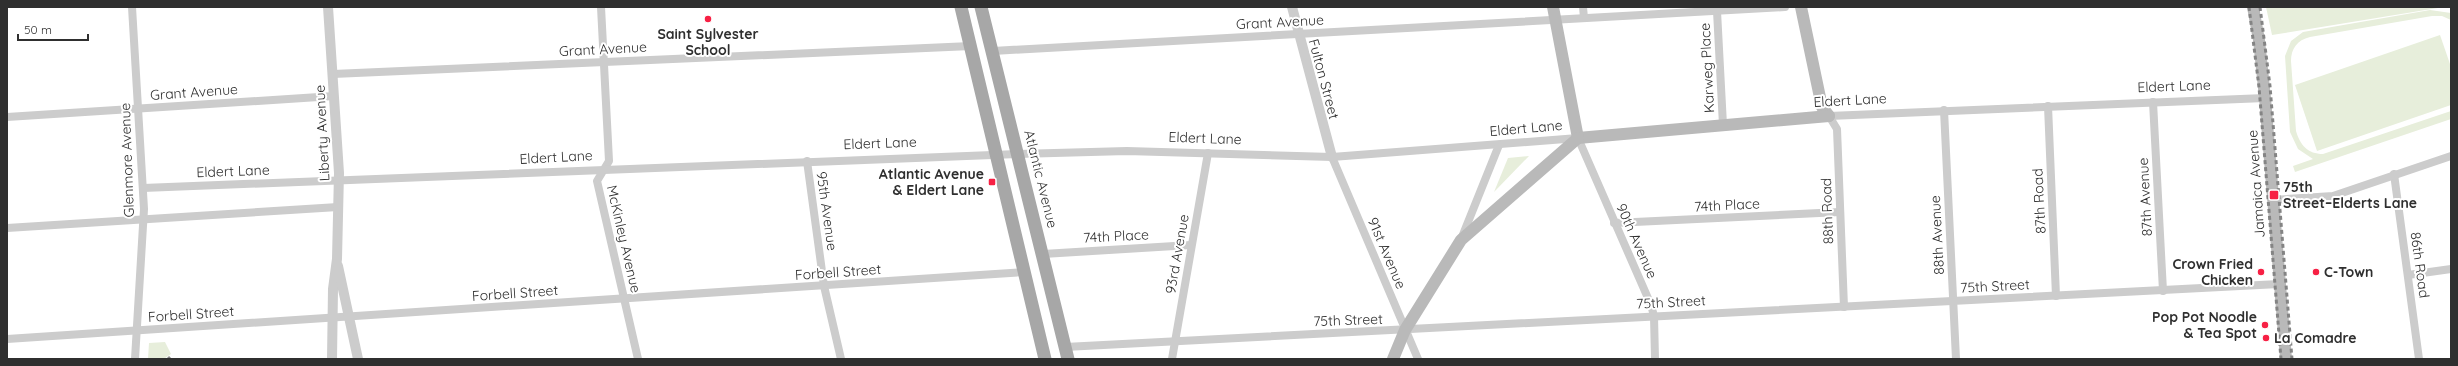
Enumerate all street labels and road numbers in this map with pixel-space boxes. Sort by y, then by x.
street label: Grant Avenue [1236,11,1324,33]
street label: Karweg Place [1696,22,1718,113]
street label: Fulton Street [1305,37,1343,121]
street label: Grant Avenue [559,38,647,60]
street label: Eldert Lane [2137,76,2211,96]
street label: Grant Avenue [149,80,239,104]
street label: Liberty Avenue [310,84,334,182]
street label: Eldert Lane [1813,89,1887,111]
street label: Glenmore Avenue [116,102,138,218]
street label: Eldert Lane [1489,116,1563,140]
street label: Atlantic Avenue [1020,128,1062,230]
street label: Eldert Lane [1168,128,1242,148]
street label: Jamaica Avenue [2243,129,2269,239]
street label: Eldert Lane [843,133,917,153]
street label: Eldert Lane [519,146,593,168]
street label: 87th Avenue [2134,157,2156,237]
street label: Eldert Lane [196,161,270,181]
street label: 87th Road [2028,168,2050,234]
street label: 95th Avenue [813,170,841,252]
street label: 88th Road [1817,178,1837,244]
street label: McKinley Avenue [603,183,645,295]
street label: 74th Place [1694,194,1760,216]
street label: 88th Avenue [1926,195,1948,275]
street label: 90th Avenue [1612,201,1662,282]
street label: 93rd Avenue [1161,213,1193,295]
street label: 91st Avenue [1364,214,1410,292]
street label: 74th Place [1083,225,1149,247]
street label: 86th Road [2406,231,2434,299]
street label: Forbell Street [794,260,882,284]
street label: 75th Street [1960,275,2030,297]
street label: Forbell Street [471,281,559,305]
street label: 75th Street [1636,291,1706,313]
street label: Forbell Street [147,302,235,326]
street label: 75th Street [1313,310,1383,330]

